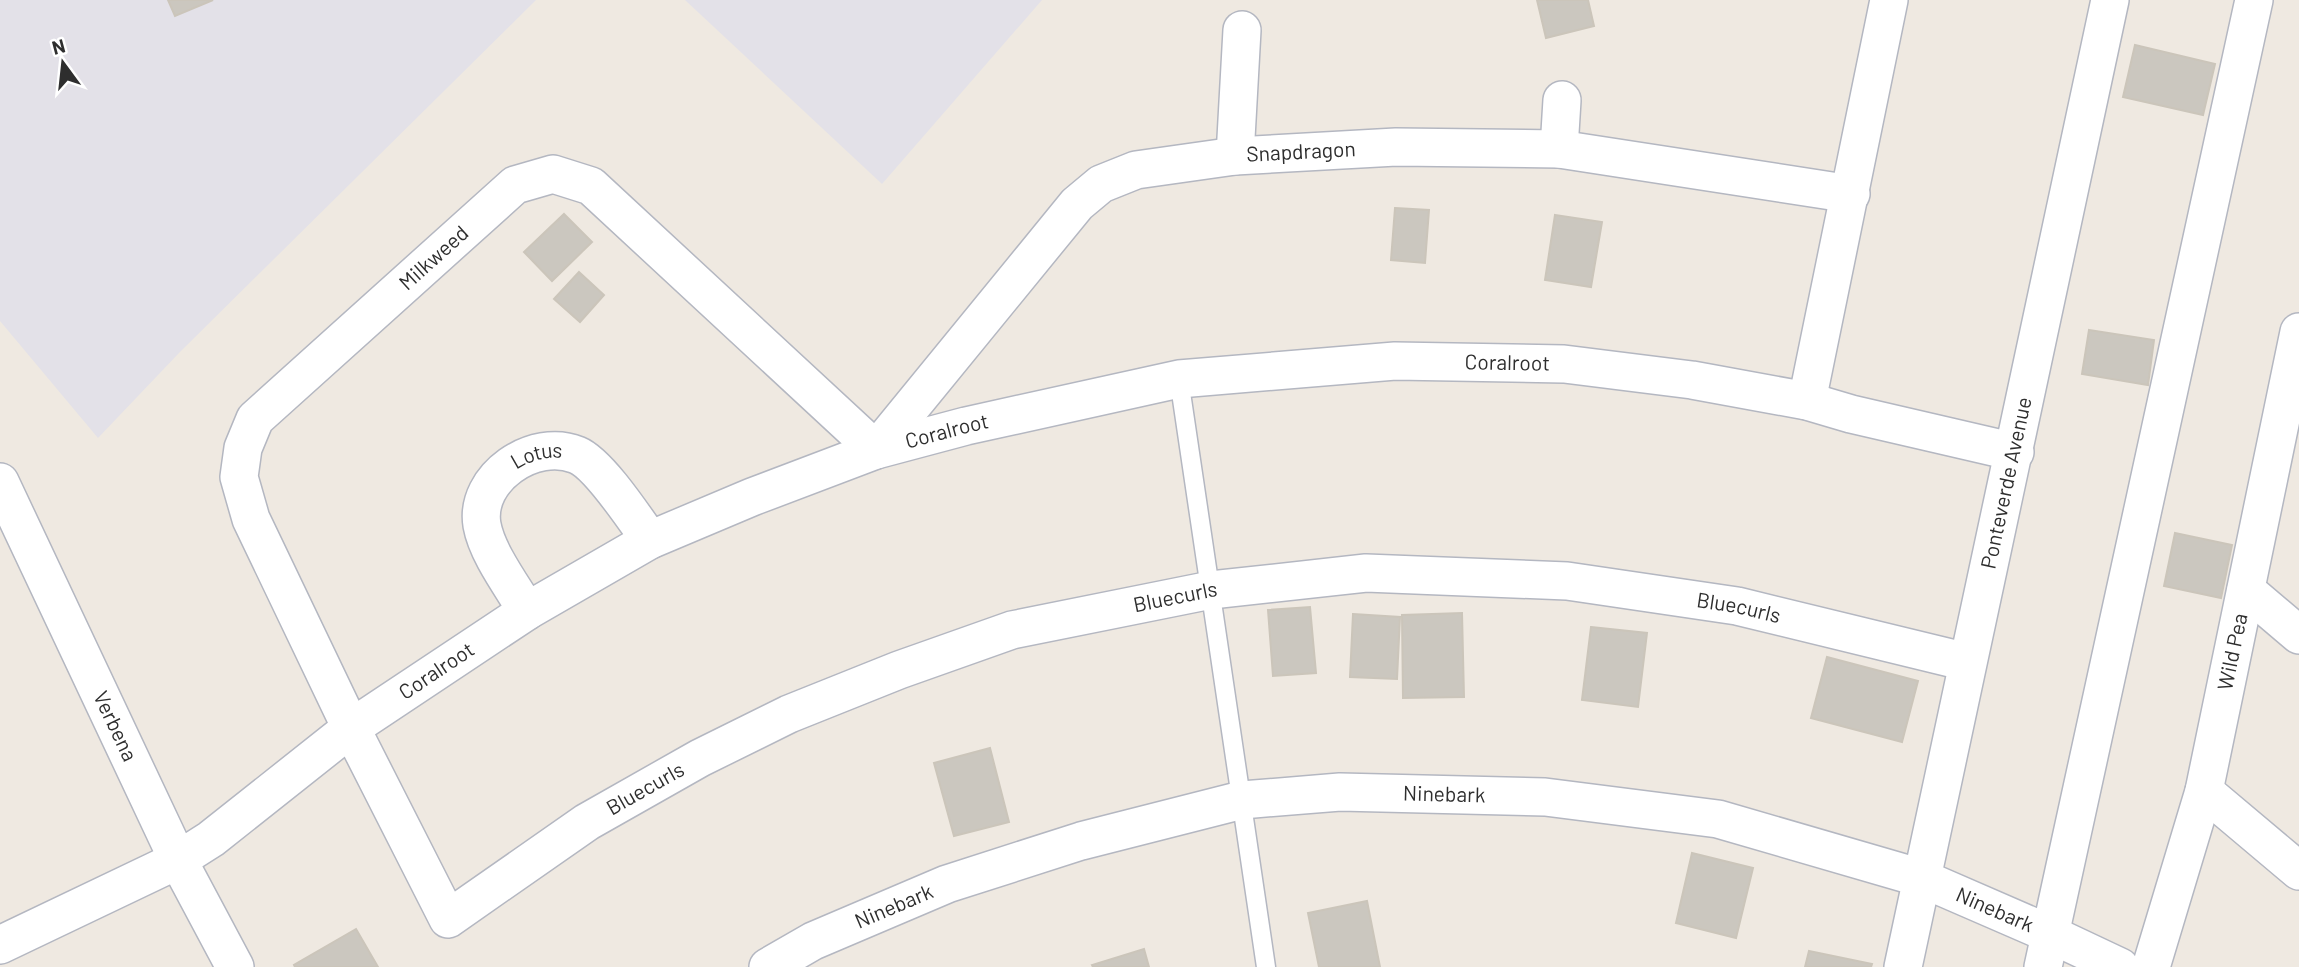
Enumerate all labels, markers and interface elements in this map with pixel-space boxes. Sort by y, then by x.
north arrow [28,28,98,98]
text: N [49,33,68,59]
street label: Snapdragon [1246,135,1356,166]
street label: Milkweed [393,219,473,294]
street label: Coralroot [1464,348,1550,375]
street label: Ponteverde Avenue [1975,394,2036,571]
street label: Coralroot [902,407,991,453]
street label: Lotus [506,437,563,473]
street label: Bluecurls [1131,575,1219,616]
street label: Bluecurls [1695,586,1784,627]
street label: Wild Pea [2211,611,2252,692]
street label: Coralroot [393,636,478,704]
street label: Verbena [89,686,144,765]
street label: Bluecurls [602,756,688,819]
street label: Ninebark [1403,780,1486,807]
street label: Ninebark [851,878,936,933]
street label: Ninebark [1953,881,2038,936]

